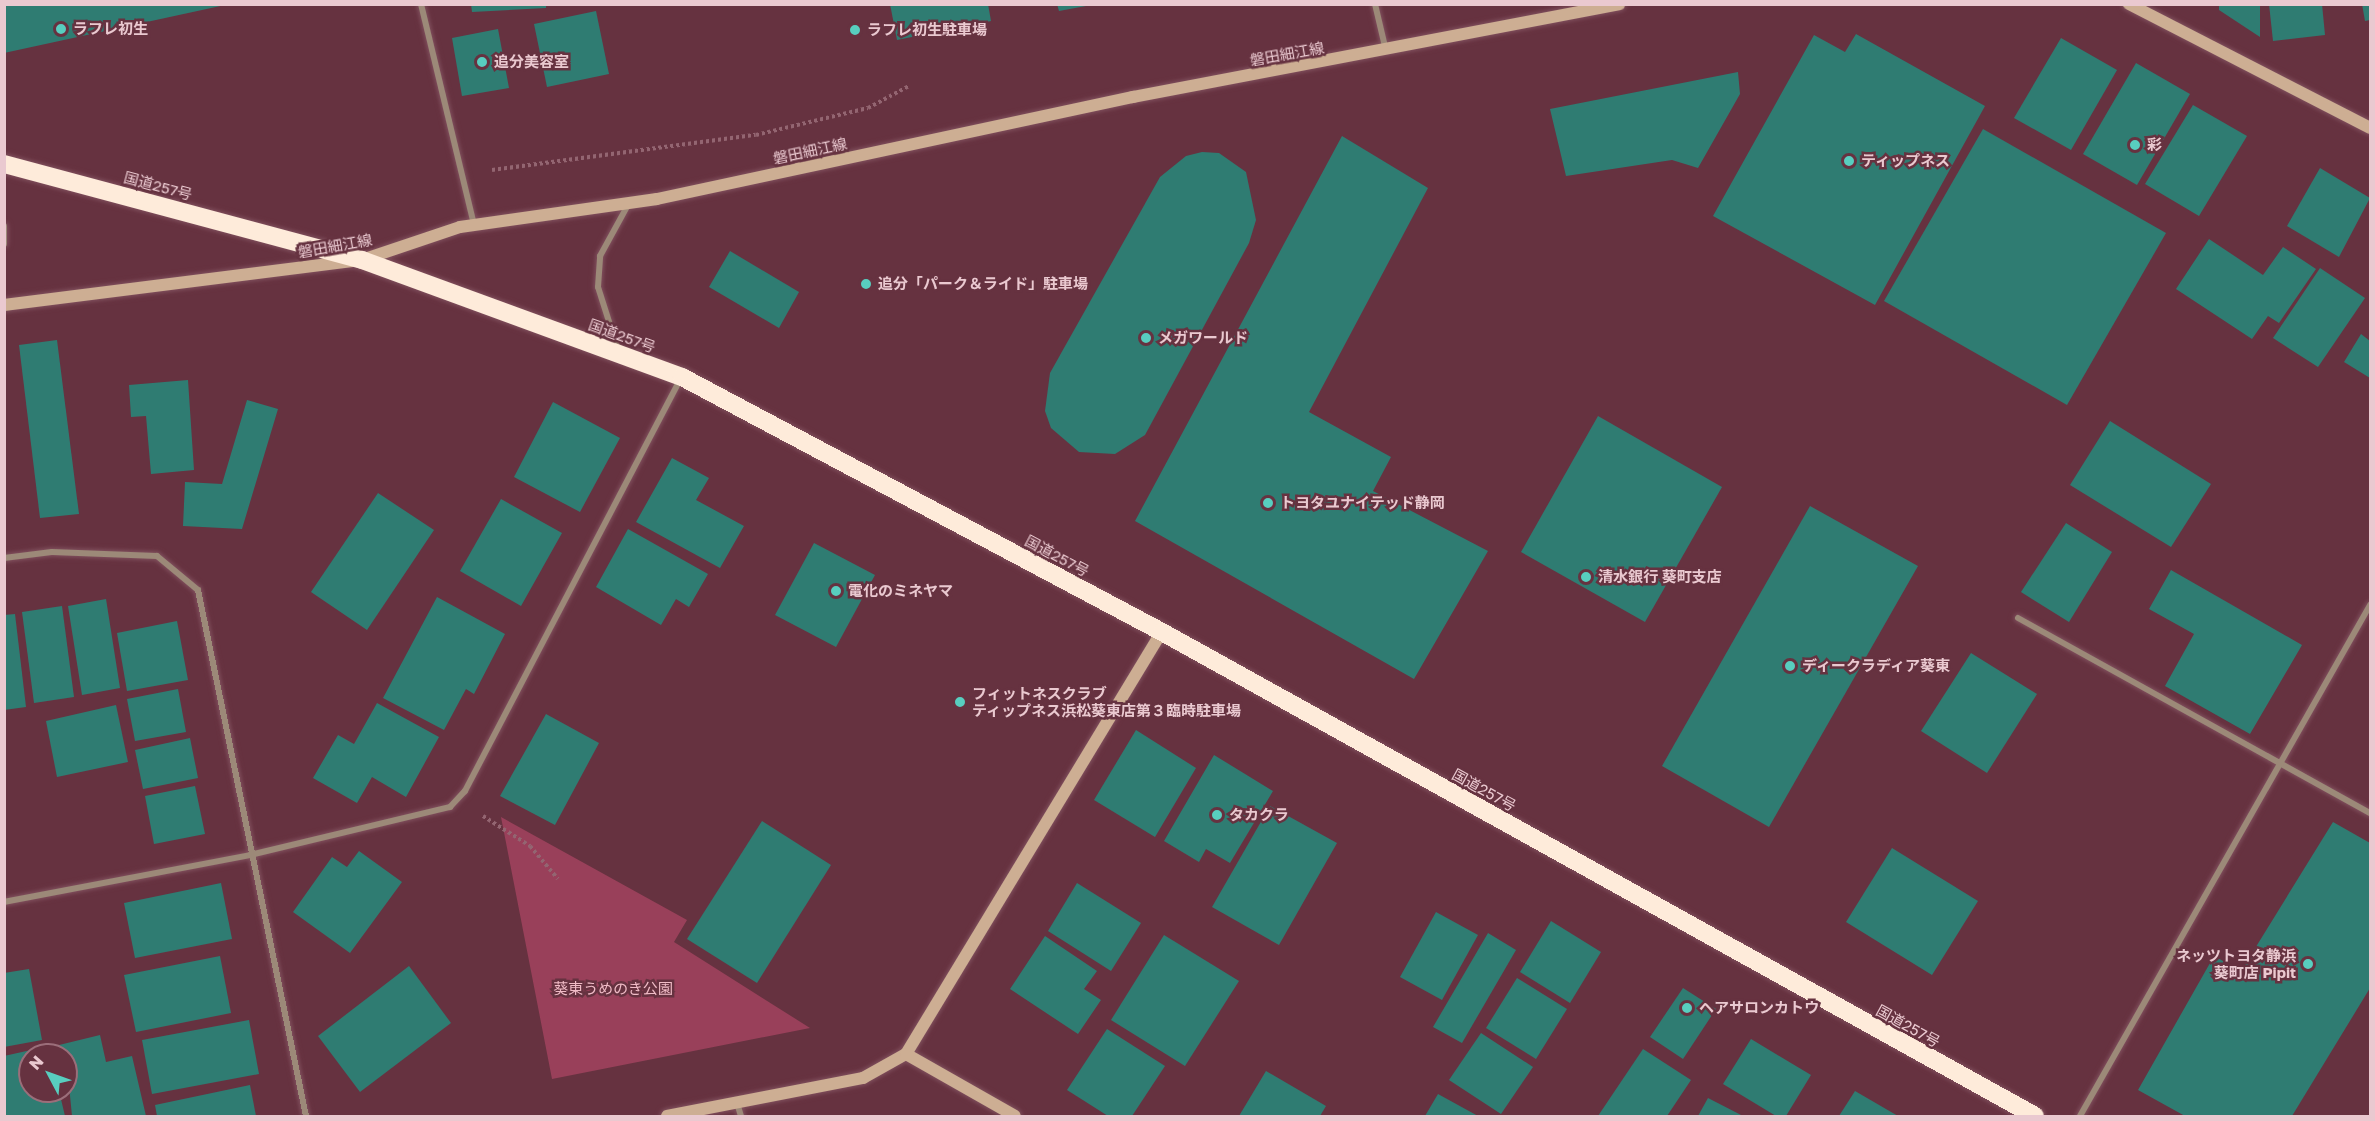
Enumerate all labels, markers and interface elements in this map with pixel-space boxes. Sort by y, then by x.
place label: ラフレ初生 [73,20,148,38]
place label: ラフレ初生駐車場 [867,21,987,39]
marker: ラフレ初生 [54,22,68,36]
marker: ラフレ初生駐車場 [848,23,862,37]
street label: 磐田細江線 [1249,39,1325,69]
place label: 追分美容室 [494,53,569,71]
marker: 追分美容室 [475,55,489,69]
street label: 磐田細江線 [771,134,849,168]
place label: 彩 [2147,136,2162,154]
marker: 彩 [2128,138,2142,152]
place label: ティップネス [1861,152,1951,170]
marker: ティップネス [1842,154,1856,168]
street label: 国道257号 [122,168,194,204]
street label: 磐田細江線 [297,231,373,261]
place label: 追分「パーク＆ライド」駐車場 [878,275,1088,293]
marker: 追分「パーク＆ライド」駐車場 [859,277,873,291]
street label: 国道257号 [586,316,658,356]
place label: メガワールド [1158,329,1248,347]
marker: メガワールド [1139,331,1153,345]
place label: トヨタユナイテッド静岡 [1280,494,1445,512]
marker: トヨタユナイテッド静岡 [1261,496,1275,510]
street label: 国道257号 [1022,532,1092,580]
place label: 清水銀行 葵町支店 [1598,568,1722,586]
marker: 清水銀行 葵町支店 [1579,570,1593,584]
place label: 電化のミネヤマ [848,582,953,600]
marker: 電化のミネヤマ [829,584,843,598]
place label: ディークラディア葵東 [1802,657,1952,675]
marker: ディークラディア葵東 [1783,659,1797,673]
place label: フィットネスクラブ ティップネス浜松葵東店第３臨時駐車場 [972,684,1242,719]
marker: フィットネスクラブ ティップネス浜松葵東店第３臨時駐車場 [953,695,967,709]
street label: 国道257号 [1449,765,1519,815]
place label: タカクラ [1229,806,1289,824]
marker: タカクラ [1210,808,1224,822]
place label: ネッツトヨタ静浜 葵町店 Pipit [2176,946,2296,981]
marker: ネッツトヨタ静浜 葵町店 Pipit [2301,957,2315,971]
park label: 葵東うめのき公園 [553,980,673,998]
place label: ヘアサロンカトウ [1699,999,1819,1017]
marker: ヘアサロンカトウ [1680,1001,1694,1015]
street label: 国道257号 [1873,1001,1943,1051]
north arrow [18,1043,78,1103]
text: N [24,1051,47,1074]

